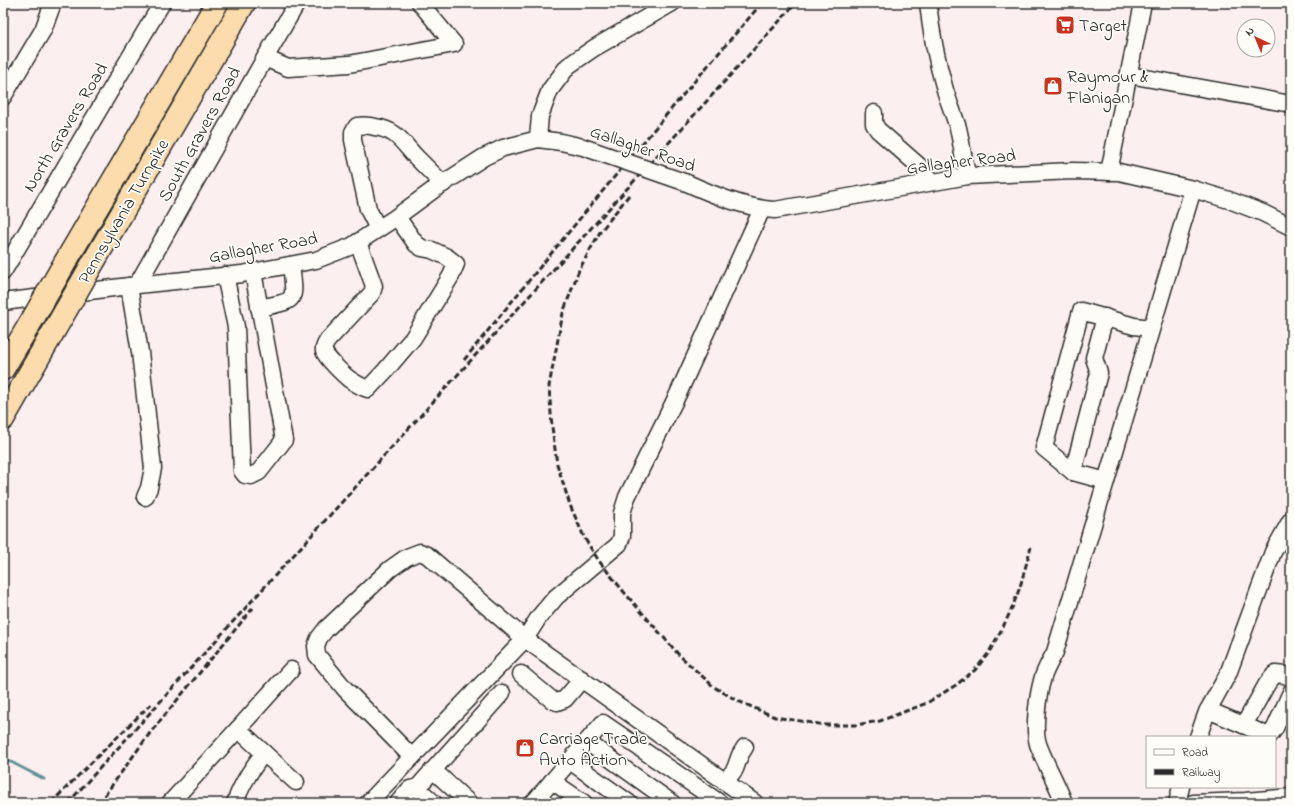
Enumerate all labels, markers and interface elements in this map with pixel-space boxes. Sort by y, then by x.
supermarket icon: Target [1054,14,1076,36]
place label: Target [1079,14,1127,41]
north arrow [1236,18,1276,58]
text: N [1242,23,1258,40]
street label: North Gravers Road [18,58,116,198]
street label: South Gravers Road [153,63,249,207]
place label: Raymour & Flanigan [1066,65,1149,113]
shop icon: Raymour & Flanigan [1042,75,1064,97]
street label: Gallagher Road [586,120,699,181]
street label: Pennsylvania Turnpike [73,134,177,289]
street label: Gallagher Road [905,143,1018,184]
street label: Gallagher Road [207,227,320,272]
place label: Carriage Trade Auto Action [539,727,648,774]
legend [1146,736,1276,788]
shop icon: Carriage Trade Auto Action [514,737,536,759]
text: Road [1182,744,1208,762]
text: Railway [1182,764,1221,783]

